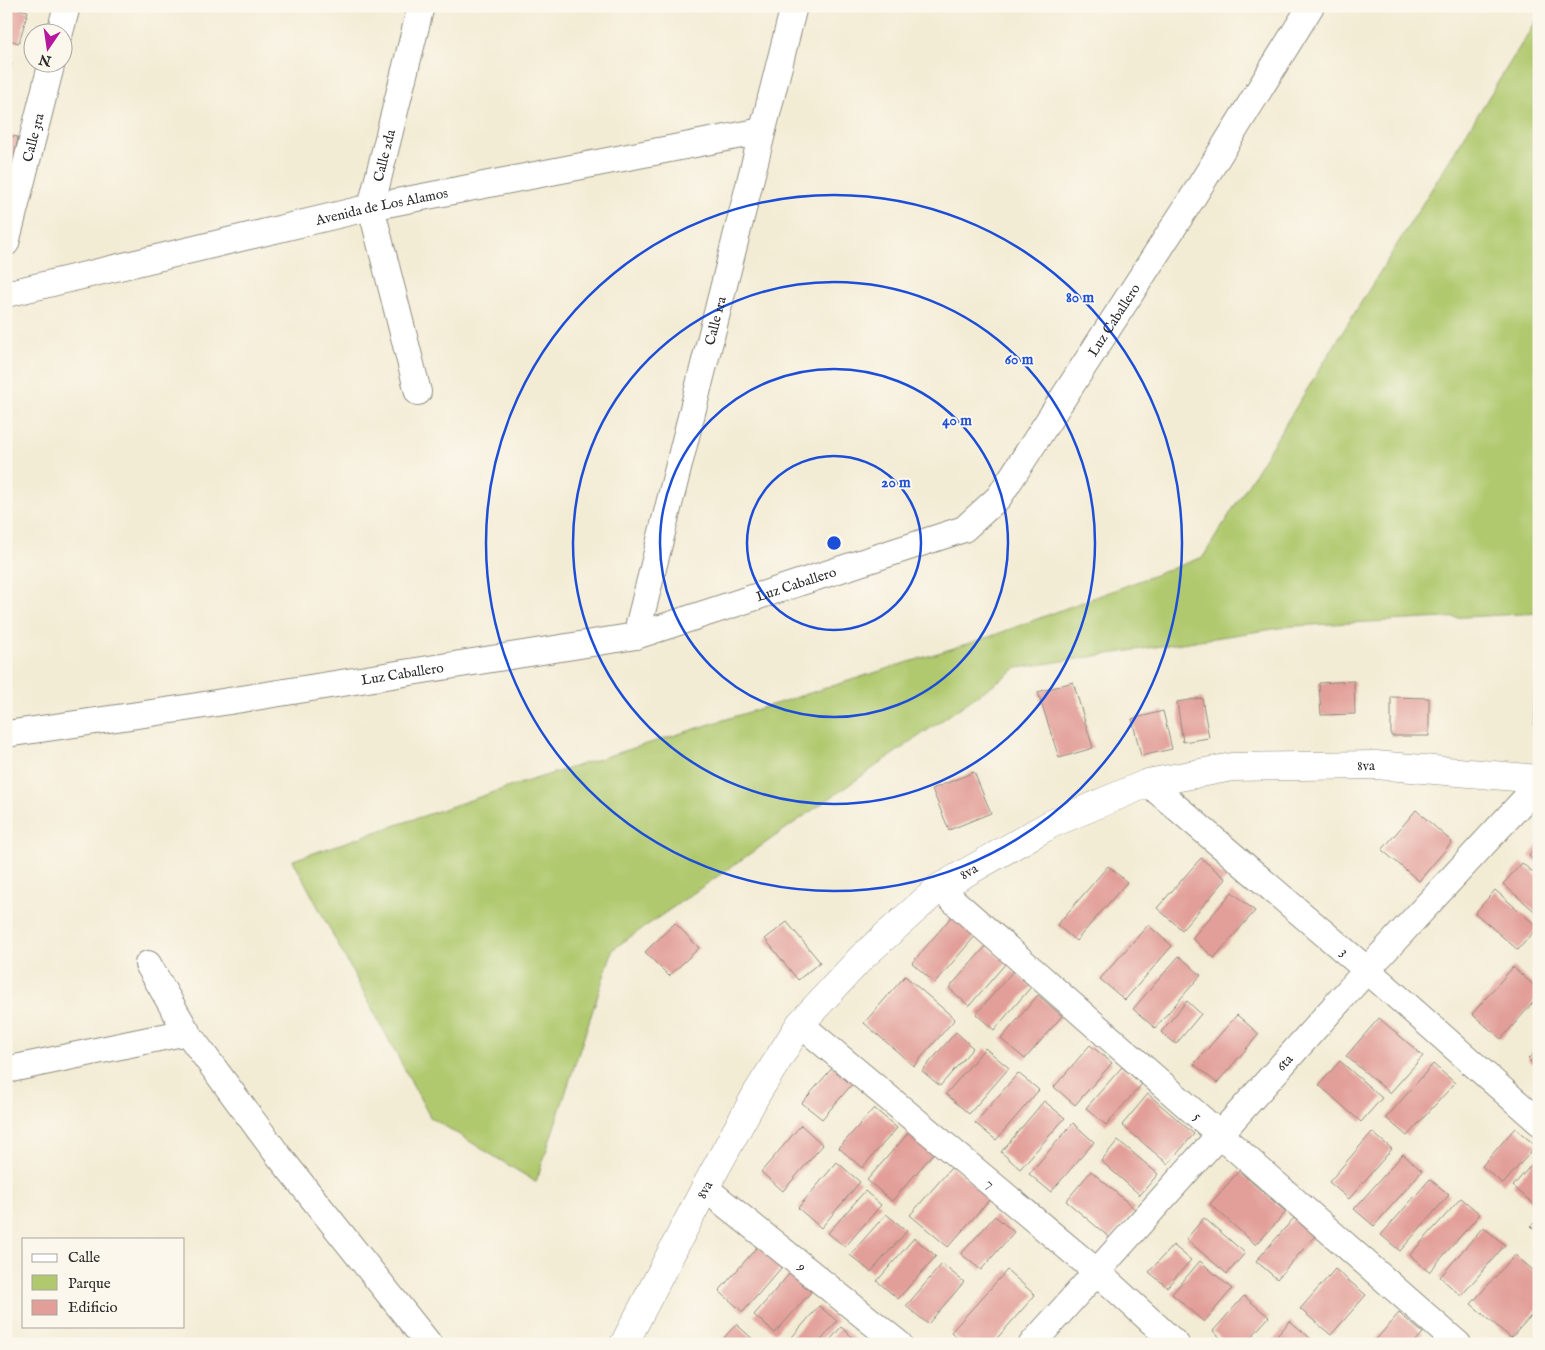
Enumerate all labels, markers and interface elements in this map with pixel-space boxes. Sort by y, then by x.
north arrow [22,22,72,72]
text: N [37,50,54,70]
street label: Calle 3ra [19,110,49,164]
street label: Calle 2da [370,127,400,184]
street label: Avenida de Los Alamos [313,184,450,230]
street label: Luz Caballero [1084,280,1145,360]
text: 80 m [1066,288,1094,307]
street label: Calle 1ra [701,294,731,347]
text: 60 m [1005,350,1034,369]
text: 40 m [942,411,972,430]
text: 20 m [881,473,911,492]
centre of rings [825,534,843,552]
street label: Luz Caballero [754,563,839,606]
street label: Luz Caballero [360,659,445,690]
street label: 8va [1357,757,1376,775]
street label: 8va [957,859,982,884]
street label: 3 [1336,943,1352,960]
street label: 6ta [1273,1050,1298,1075]
street label: 5 [1190,1108,1205,1125]
street label: 7 [981,1175,998,1193]
street label: 8va [693,1177,718,1202]
legend [22,1238,185,1328]
text: Calle [68,1248,100,1267]
street label: 9 [793,1258,810,1276]
text: Parque [68,1274,111,1293]
text: Edificio [68,1298,118,1317]

